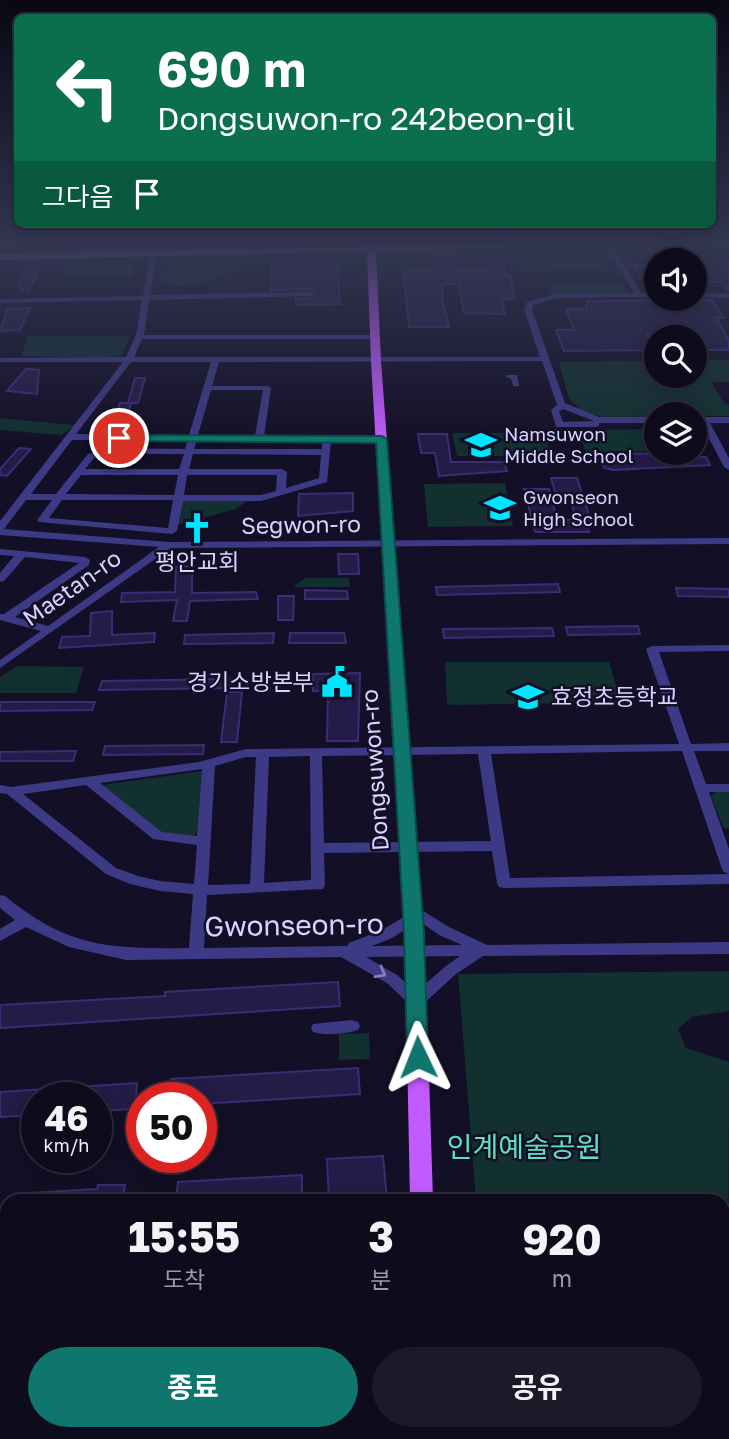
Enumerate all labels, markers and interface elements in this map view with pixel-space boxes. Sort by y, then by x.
text: 690 m [157,39,306,98]
icon: left [42,42,133,133]
text: Dongsuwon-ro 242beon-gil [157,99,575,137]
icon: arrive [128,175,166,213]
text: 그다음 [42,181,114,212]
map controls [644,248,707,465]
button: sound [644,248,707,311]
button: search [644,325,707,388]
button: layers [644,402,707,465]
pin [89,408,149,468]
icon: arrive [100,419,138,457]
place label: Namsuwon Middle School [504,422,634,467]
school or university icon: Namsuwon Middle School [464,428,498,462]
place label: Gwonseon High School [523,485,634,530]
school or university icon: Gwonseon High School [483,491,517,525]
street label: Segwon-ro [241,509,361,539]
church icon: 평안교회 [180,511,214,545]
street label: Maetan-ro [17,543,126,631]
place label: 평안교회 [155,547,239,575]
public building icon: 경기소방본부 [320,665,354,699]
place label: 경기소방본부 [187,667,314,695]
school or university icon: 효정초등학교 [511,680,545,714]
place label: 효정초등학교 [551,682,678,710]
street label: Dongsuwon-ro [354,688,394,852]
street label: Gwonseon-ro [204,906,384,943]
one-way arrow [374,965,387,978]
position arrow [381,1020,455,1094]
speed limit sign: 50 [126,1082,217,1173]
text: 46 [44,1097,89,1139]
park label: 인계예술공원 [447,1130,601,1163]
text: km/h [44,1134,89,1156]
text: 15:55 [128,1211,240,1261]
text: 3 [368,1211,394,1261]
text: 920 [522,1214,602,1264]
text: m [552,1264,572,1292]
text: 도착 [163,1265,205,1293]
text: 분 [371,1265,392,1293]
button: 종료 [28,1347,358,1427]
button: 공유 [372,1347,702,1427]

